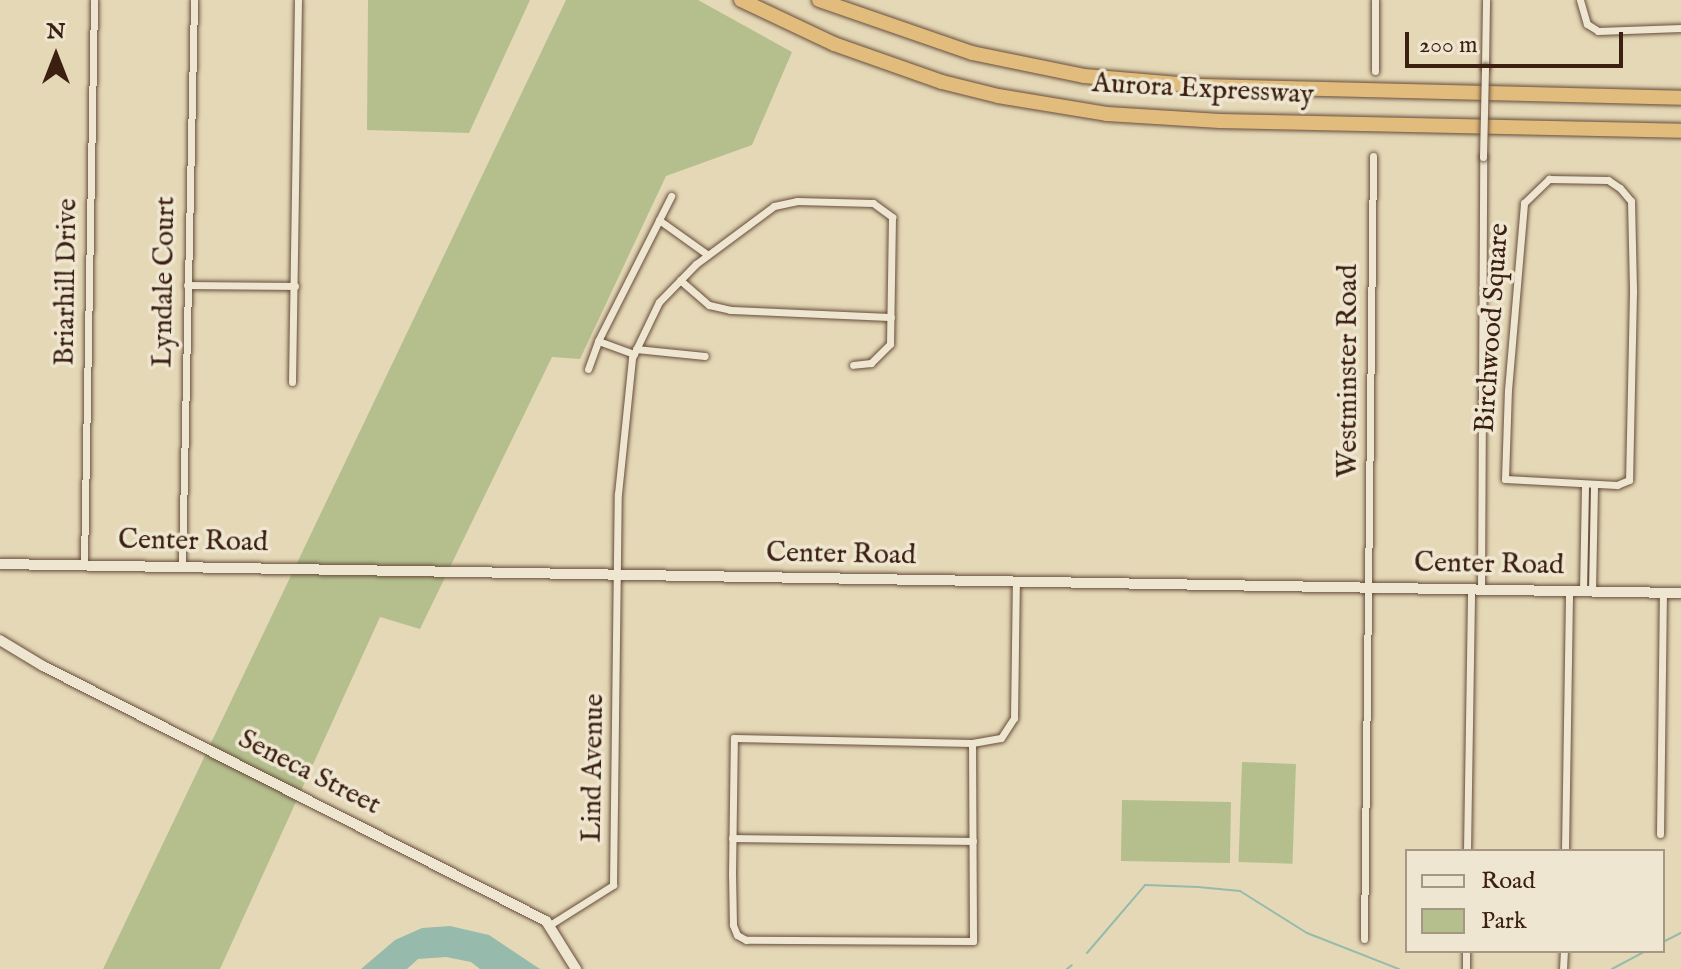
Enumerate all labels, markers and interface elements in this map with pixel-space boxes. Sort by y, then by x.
north arrow [16,16,96,96]
scale bar [1409,16,1627,66]
text: N [46,18,66,46]
text: 200 m [1419,30,1478,61]
street label: Aurora Expressway [1091,67,1315,113]
street label: Lyndale Court [147,196,183,368]
street label: Briarhill Drive [49,198,85,366]
street label: Birchwood Square [1469,222,1517,434]
street label: Westminster Road [1332,264,1366,478]
street label: Center Road [118,524,268,560]
street label: Center Road [766,537,916,573]
street label: Center Road [1414,547,1564,583]
street label: Lind Avenue [576,693,612,843]
street label: Seneca Street [232,723,386,823]
legend [1405,849,1665,953]
text: Road [1481,866,1535,897]
text: Park [1481,906,1527,937]

